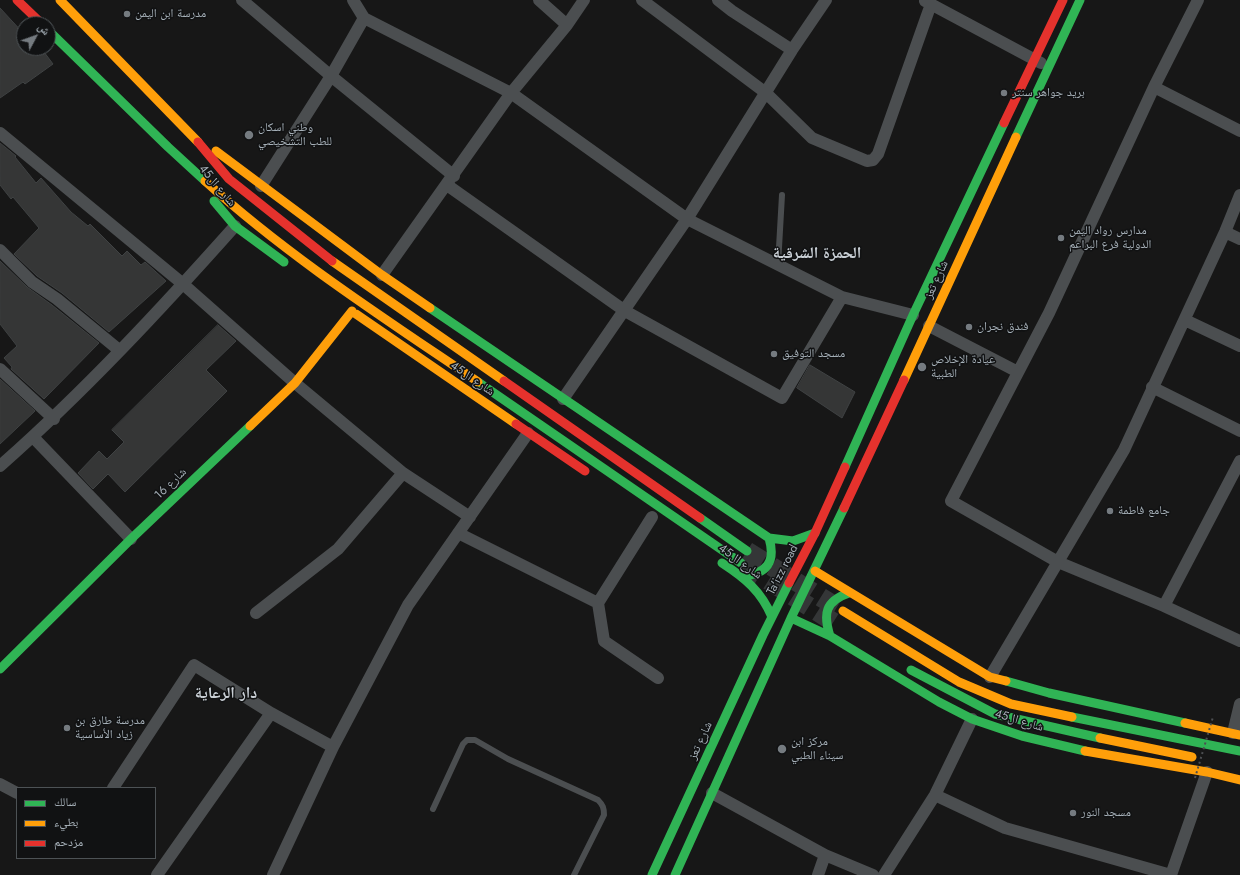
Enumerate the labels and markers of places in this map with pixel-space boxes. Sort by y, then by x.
place label: مدرسة ابن اليمن [135,7,206,21]
marker: مدرسة ابن اليمن [122,9,132,19]
place label: بريد جواهر سنتر [1012,86,1085,100]
marker: بريد جواهر سنتر [999,88,1009,98]
place label: وطني اسكان للطب التشخيصي [258,121,332,149]
marker: وطني اسكان للطب التشخيصي [243,129,255,141]
place label: مدارس رواد اليمن الدولية فرع البراعم [1069,224,1151,252]
marker: مدارس رواد اليمن الدولية فرع البراعم [1056,233,1066,243]
place label: فندق نجران [977,320,1029,334]
marker: فندق نجران [964,322,974,332]
place label: مسجد التوفيق [782,347,845,361]
marker: مسجد التوفيق [769,349,779,359]
place label: عيادة الإخلاص الطبية [931,353,995,381]
marker: عيادة الإخلاص الطبية [916,361,928,373]
place label: جامع فاطمة [1118,504,1170,518]
marker: جامع فاطمة [1105,506,1115,516]
place label: مدرسة طارق بن زياد الأساسية [75,714,145,742]
marker: مدرسة طارق بن زياد الأساسية [62,723,72,733]
place label: مركز ابن سيناء الطبي [791,735,843,763]
marker: مركز ابن سيناء الطبي [776,743,788,755]
place label: مسجد النور [1081,806,1131,820]
marker: مسجد النور [1068,808,1078,818]

